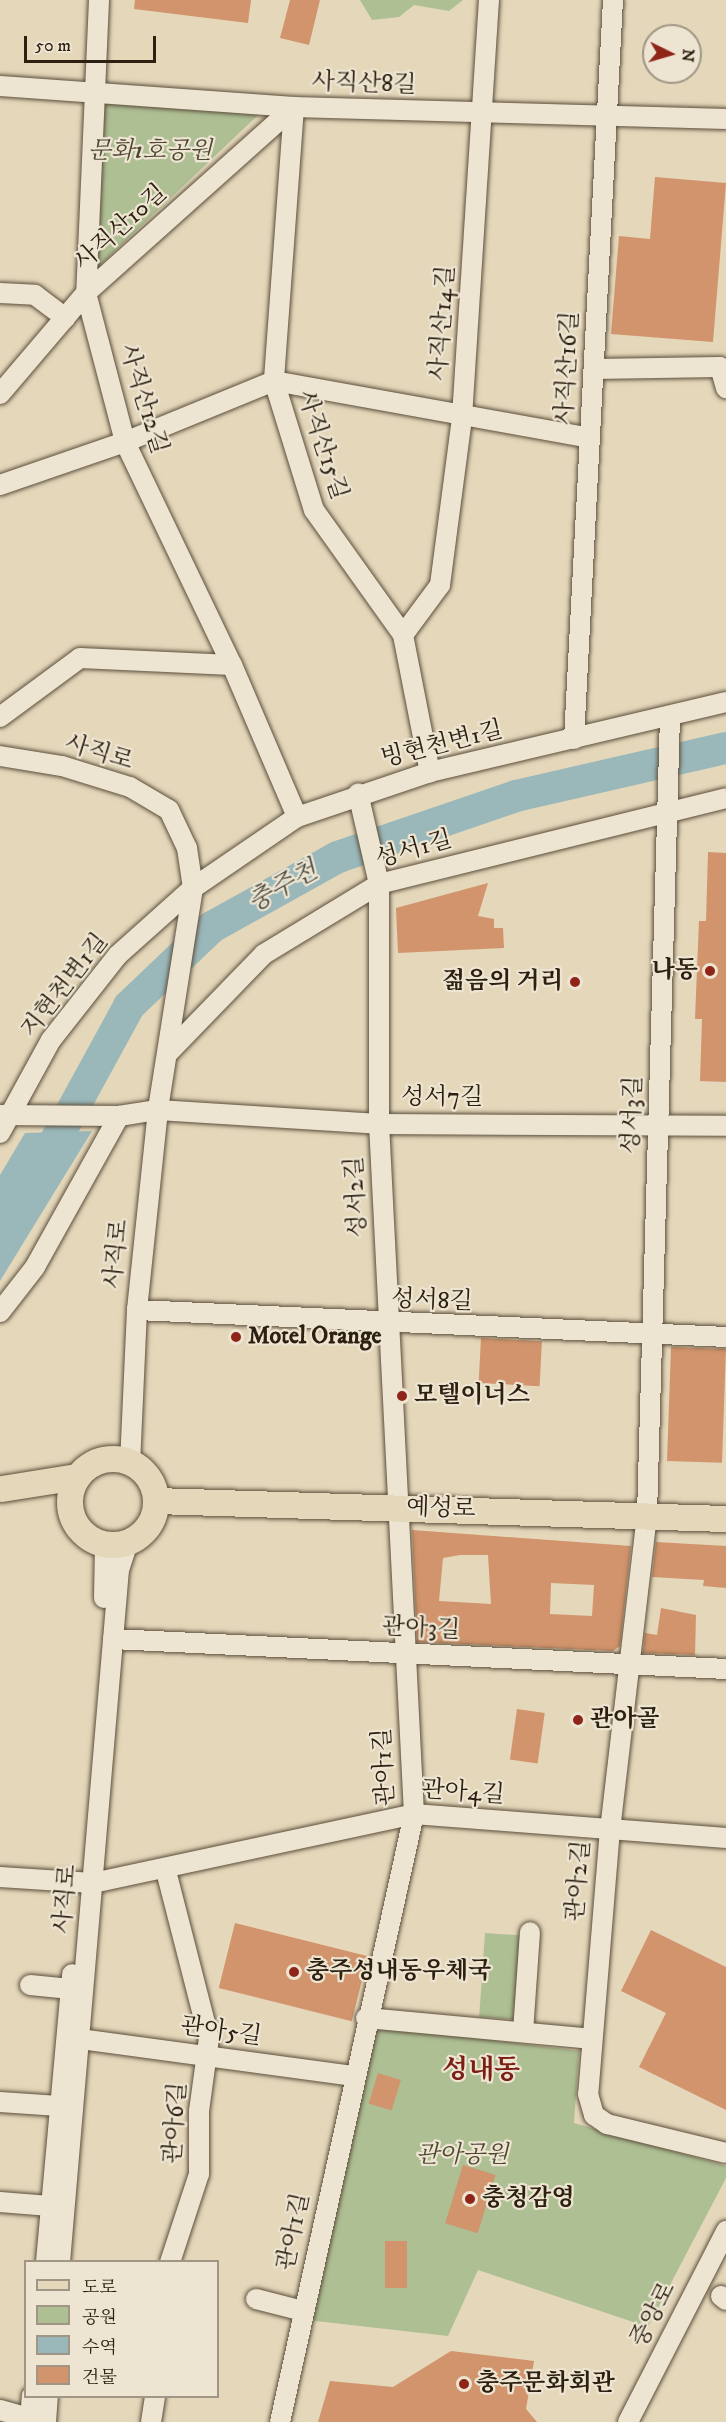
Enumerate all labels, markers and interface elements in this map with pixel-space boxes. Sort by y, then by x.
scale bar [27,24,159,62]
north arrow [642,24,702,84]
text: 50 m [35,35,71,57]
text: N [677,48,698,63]
street label: 사직산8길 [311,68,417,100]
park label: 문화1호공원 [88,138,212,166]
street label: 사직산10길 [69,179,173,277]
street label: 사직산14길 [425,264,461,382]
street label: 사직산16길 [551,310,585,426]
street label: 사직산12길 [113,341,173,457]
street label: 사직산15길 [291,387,353,503]
street label: 빙현천변1길 [378,716,506,774]
street label: 사직로 [62,729,136,777]
street label: 성서1길 [372,825,456,875]
water label: 충주천 [242,855,324,919]
street label: 지현천변1길 [15,928,115,1044]
place label: 나동 [652,957,698,985]
marker: 나동 [703,964,717,978]
place label: 젊음의 거리 [442,968,563,996]
marker: 젊음의 거리 [568,975,582,989]
street label: 성서3길 [617,1075,649,1155]
street label: 성서7길 [401,1084,483,1112]
street label: 성서2길 [340,1156,374,1238]
street label: 사직로 [99,1218,135,1290]
street label: 성서8길 [391,1285,473,1317]
place label: Motel Orange [248,1323,382,1351]
marker: Motel Orange [229,1330,243,1344]
place label: 모텔이너스 [414,1382,530,1410]
marker: 모텔이너스 [395,1389,409,1403]
street label: 예성로 [406,1493,476,1525]
street label: 관아3길 [381,1613,461,1645]
place label: 관아골 [590,1706,660,1734]
marker: 관아골 [571,1713,585,1727]
street label: 관아1길 [369,1727,401,1807]
street label: 관아4길 [420,1776,506,1810]
street label: 관아2길 [561,1839,597,1923]
street label: 사직로 [49,1863,83,1935]
place label: 충주성내동우체국 [306,1958,491,1986]
marker: 충주성내동우체국 [287,1965,301,1979]
street label: 관아5길 [179,2012,263,2052]
district label: 성내동 [442,2055,520,2087]
street label: 관아6길 [159,2081,193,2165]
park label: 관아공원 [416,2142,508,2170]
place label: 충청감영 [482,2185,575,2213]
street label: 관아1길 [272,2191,316,2273]
marker: 충청감영 [463,2192,477,2206]
legend [24,2260,219,2398]
text: 도로 [82,2277,117,2299]
street label: 중앙로 [625,2277,683,2353]
text: 공원 [82,2307,117,2329]
text: 수역 [82,2337,117,2359]
text: 건물 [82,2367,117,2389]
place label: 충주문화회관 [476,2370,615,2398]
marker: 충주문화회관 [457,2377,471,2391]

